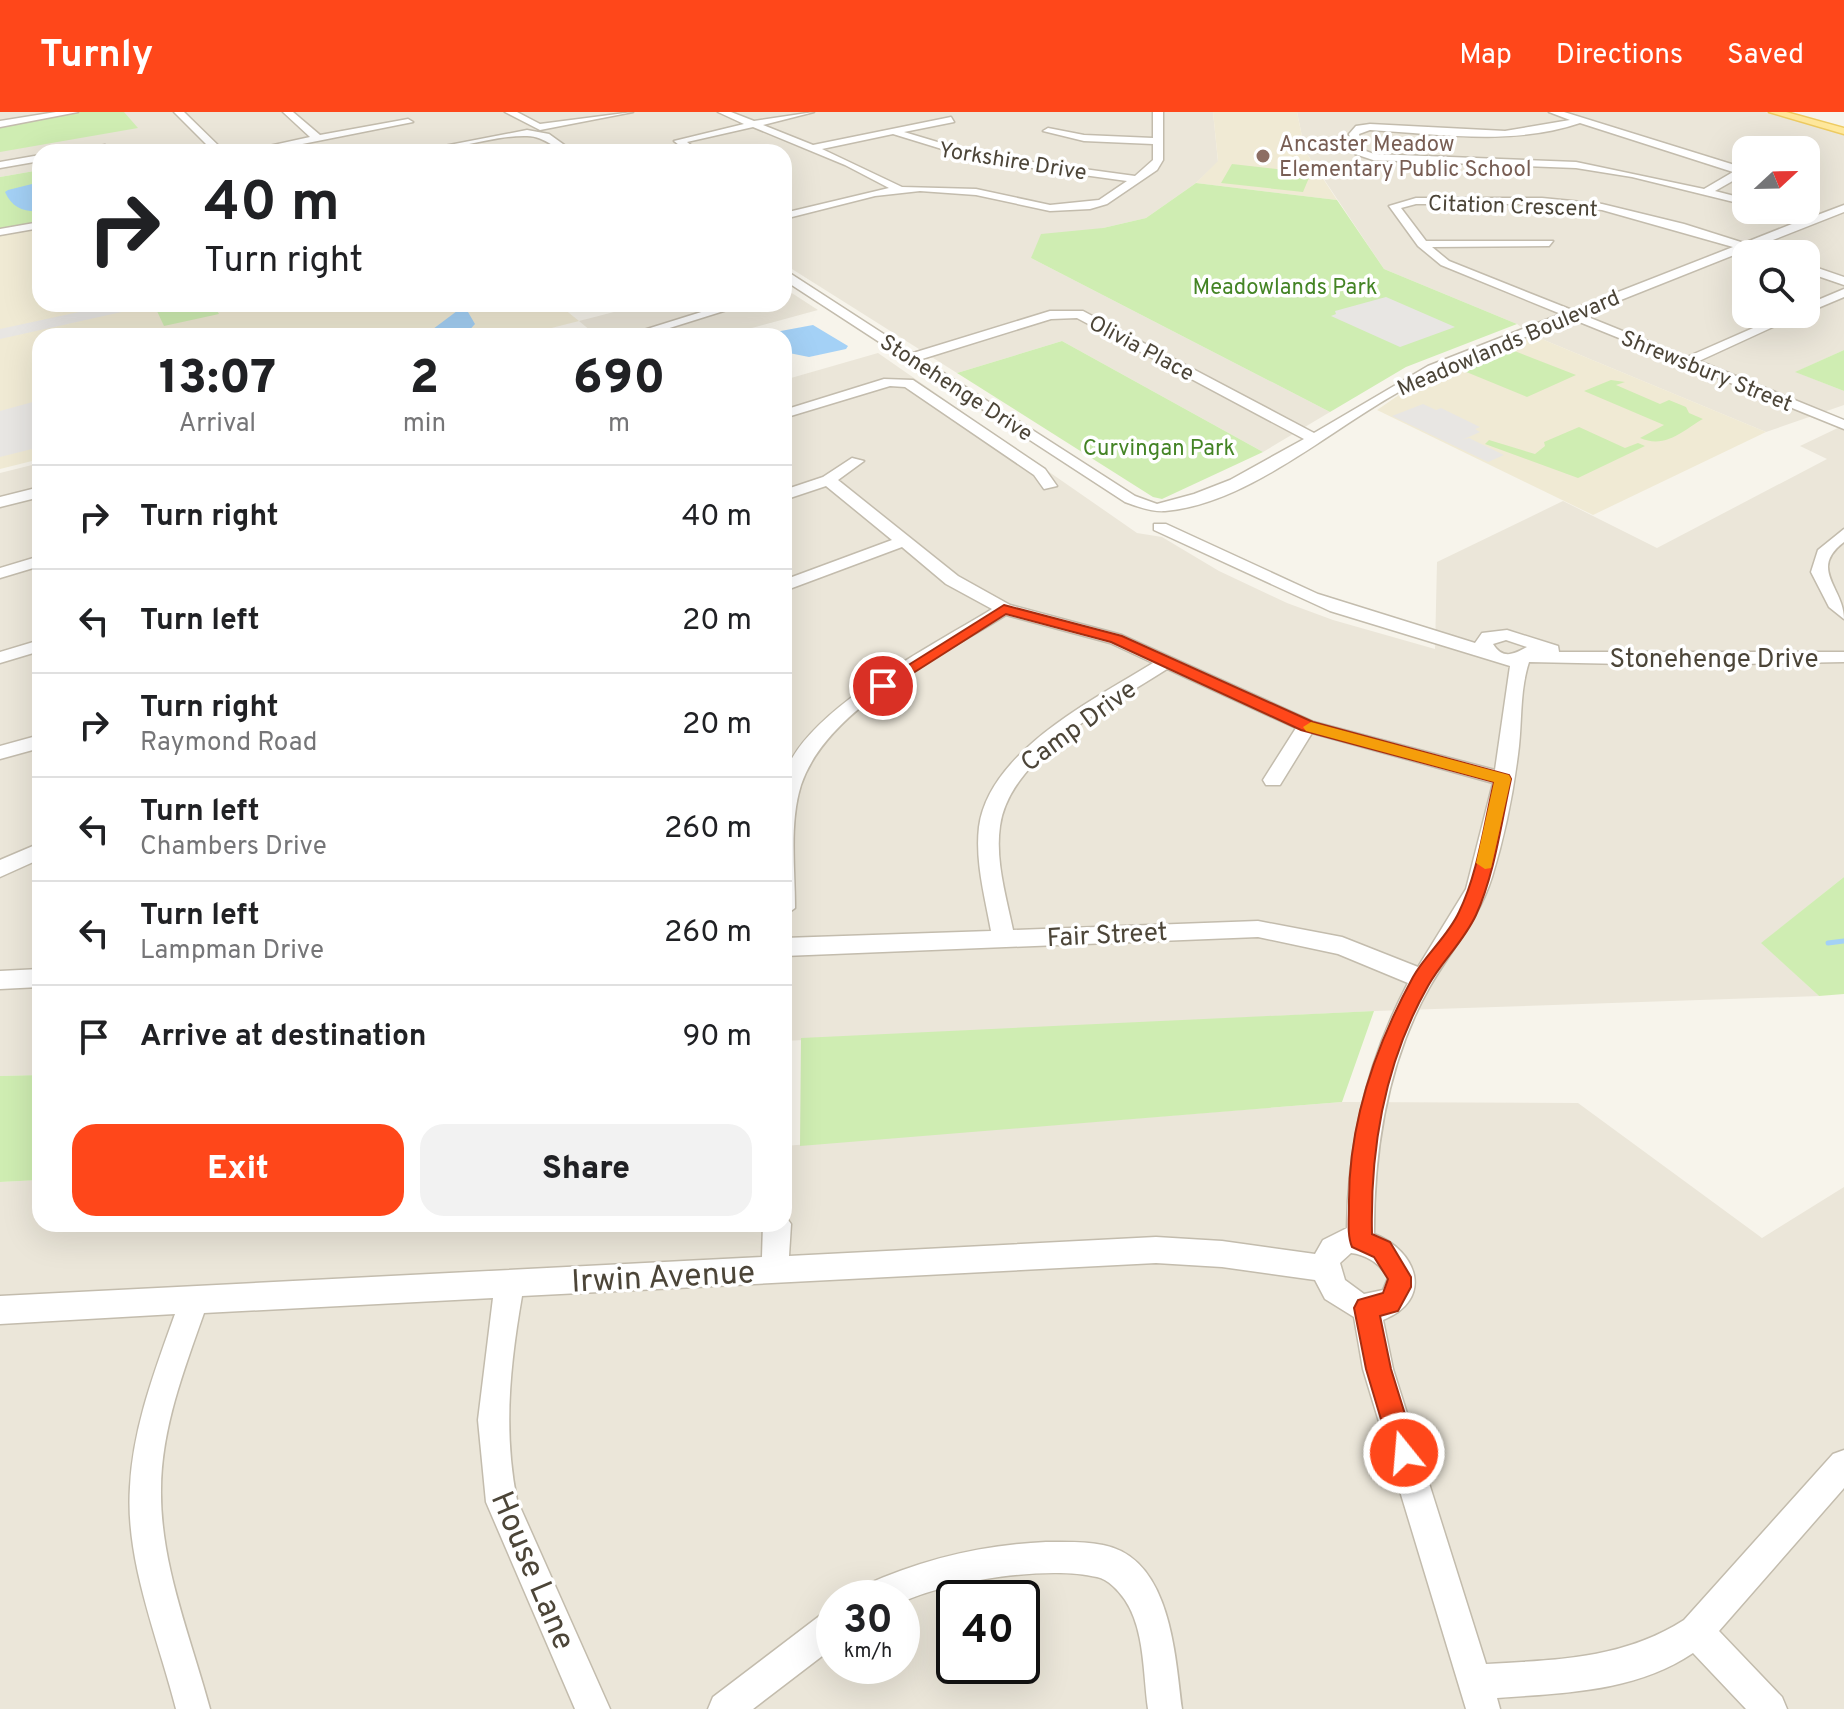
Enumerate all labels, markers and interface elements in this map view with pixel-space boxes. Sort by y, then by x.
text: Turnly [40,32,153,81]
text: Map [1459,38,1512,74]
text: Directions [1556,38,1683,74]
text: Saved [1727,38,1804,74]
place label: Ancaster Meadow Elementary Public School [1279,132,1532,184]
north arrow [1732,136,1820,224]
map controls [1732,136,1820,328]
street label: Yorkshire Drive [937,137,1088,187]
marker: Ancaster Meadow Elementary Public School [1254,147,1272,165]
text: 40 m [204,170,340,240]
icon: right [72,176,176,280]
street label: Citation Crescent [1428,191,1598,224]
text: Turn right [204,239,363,285]
button: search [1732,240,1820,328]
park label: Meadowlands Park [1192,275,1378,302]
street label: Meadowlands Boulevard [1394,285,1624,403]
street label: Olivia Place [1083,310,1198,388]
street label: Shrewsbury Street [1616,326,1796,419]
street label: Stonehenge Drive [874,330,1037,449]
text: 13:07 [159,350,276,410]
text: 2 [410,350,439,410]
text: 690 [573,350,665,410]
text: Arrival [179,408,256,441]
text: min [403,408,446,441]
text: m [608,408,630,441]
park label: Curvingan Park [1083,436,1235,463]
icon: right [72,495,116,539]
text: Turn right [140,499,278,536]
text: 40 m [682,499,752,536]
icon: left [72,599,116,643]
text: Turn left [140,603,260,640]
text: 20 m [682,603,752,640]
street label: Stonehenge Drive [1610,644,1818,677]
pin [849,652,917,720]
icon: arrive [861,664,905,708]
street label: Camp Drive [1015,674,1144,780]
text: Turn right [140,690,278,727]
icon: right [72,703,116,747]
text: 20 m [682,707,752,744]
text: Raymond Road [140,727,317,760]
text: Turn left [140,794,260,831]
icon: left [72,807,116,851]
text: 260 m [664,811,752,848]
text: Chambers Drive [140,831,327,864]
text: Turn left [140,898,260,935]
icon: left [72,911,116,955]
text: 260 m [664,915,752,952]
street label: Fair Street [1046,917,1168,956]
text: Lampman Drive [140,935,324,968]
icon: arrive [72,1015,116,1059]
text: Arrive at destination [140,1019,426,1056]
text: 90 m [683,1019,752,1056]
button: Exit [72,1124,404,1216]
button: Share [420,1124,752,1216]
street label: Irwin Avenue [570,1254,756,1304]
position arrow [1362,1411,1446,1495]
street label: House Lane [480,1486,583,1657]
speed limit sign: 40 [936,1580,1040,1684]
text: 30 [843,1597,893,1647]
text: km/h [844,1639,892,1665]

